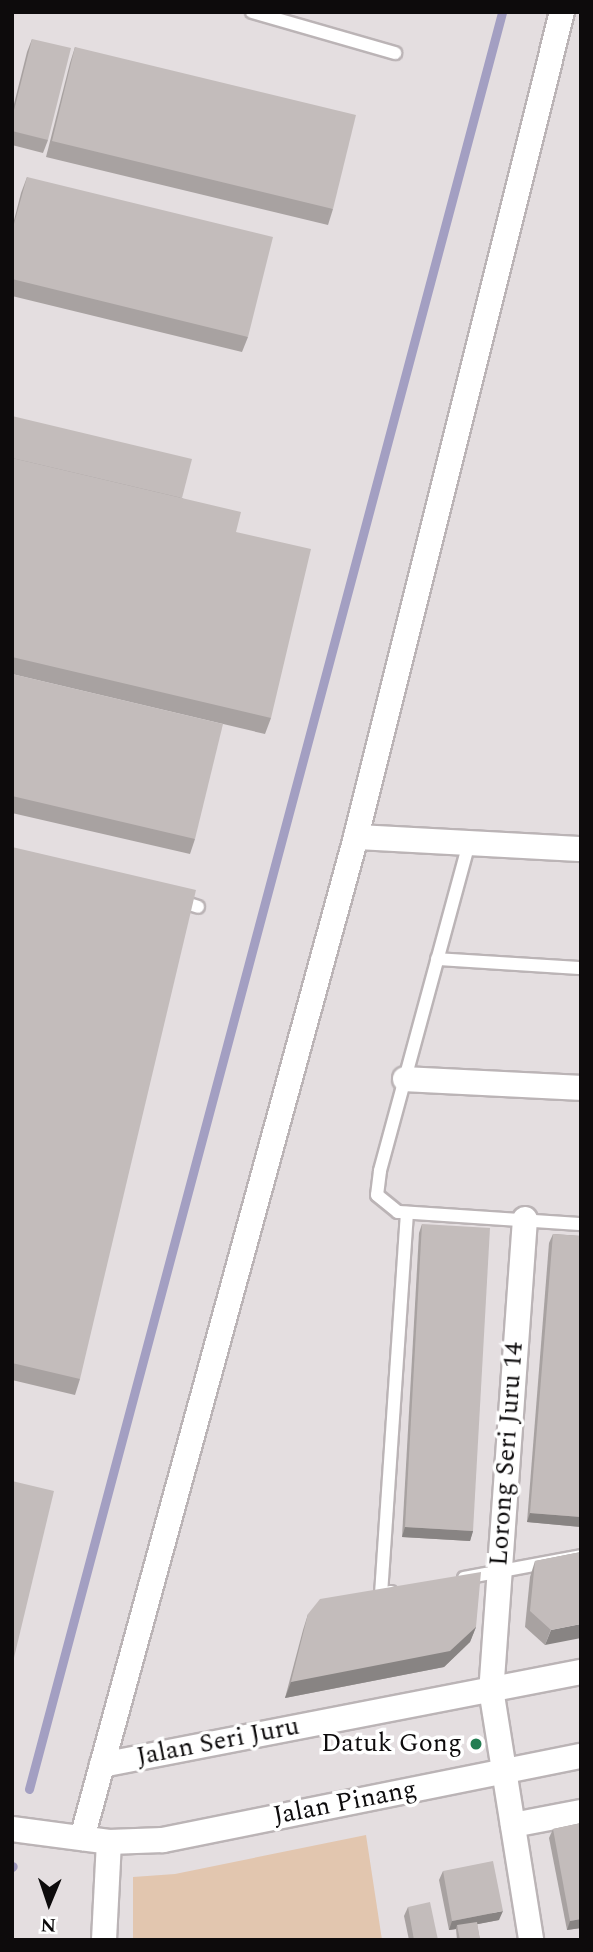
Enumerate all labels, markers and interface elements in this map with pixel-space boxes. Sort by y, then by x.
street label: Lorong Seri Juru 14 [484,1341,530,1567]
street label: Jalan Seri Juru [134,1711,302,1773]
place label: Datuk Gong [321,1728,462,1760]
marker: Datuk Gong [468,1736,484,1752]
street label: Jalan Pinang [271,1774,419,1832]
north arrow [14,1868,84,1938]
text: N [40,1910,57,1939]

